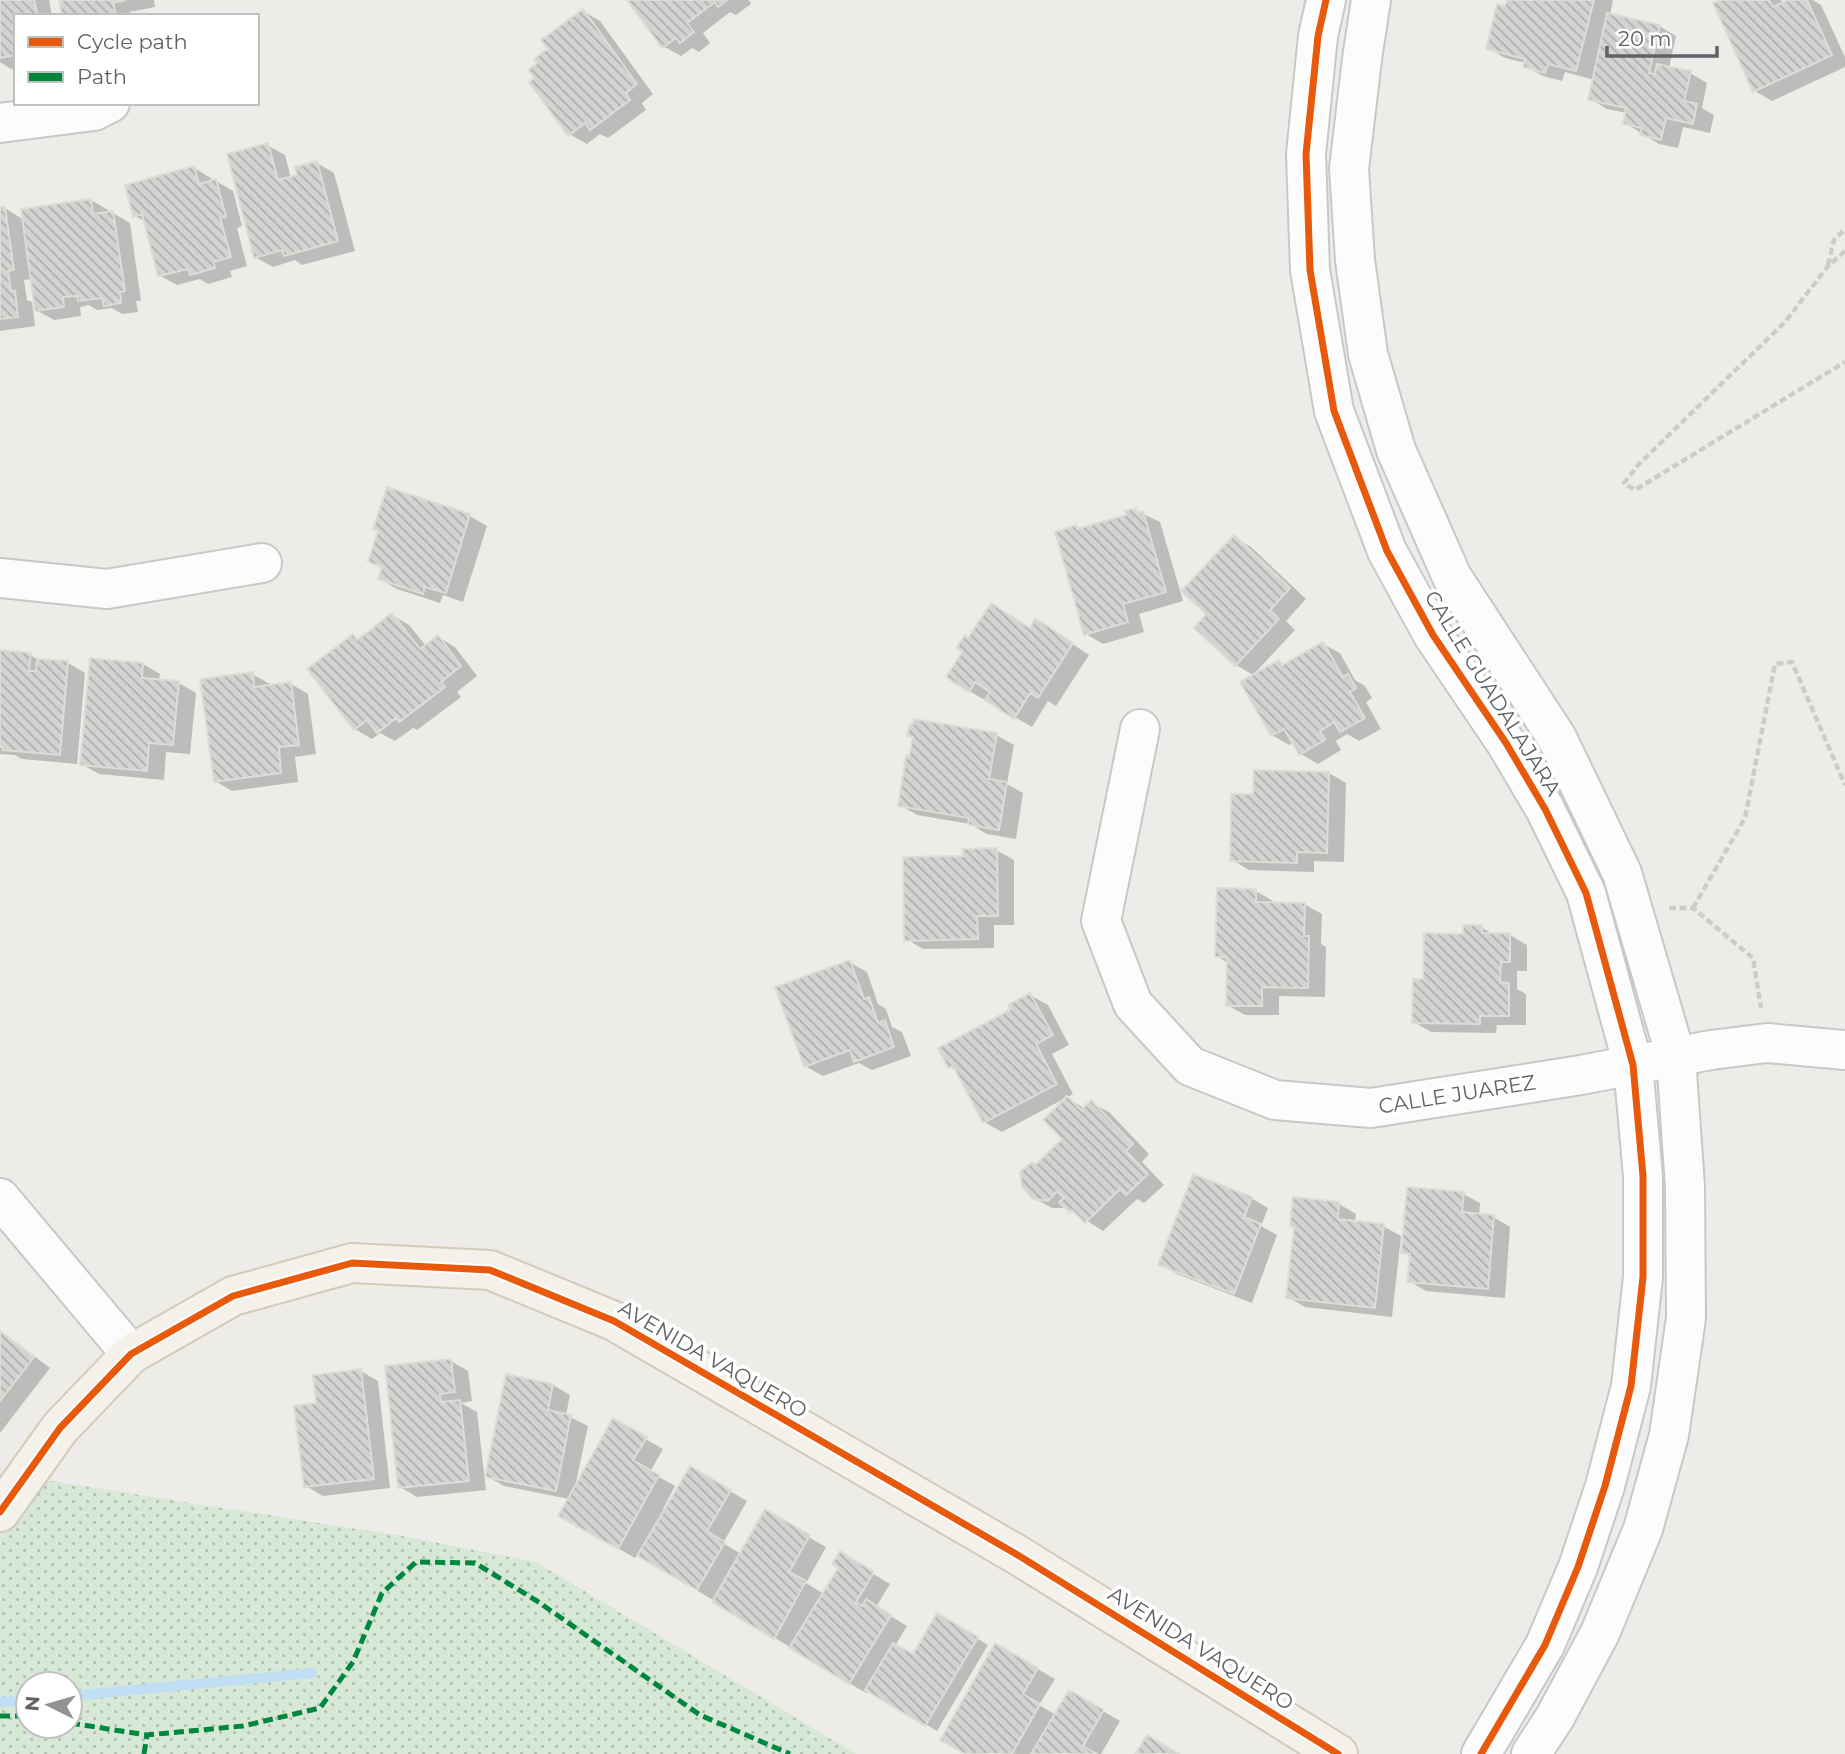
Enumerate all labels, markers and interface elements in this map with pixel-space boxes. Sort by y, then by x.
legend [14,14,259,105]
scale bar [1607,14,1717,58]
text: 20 m [1618,26,1672,51]
text: Cycle path [77,29,188,54]
text: Path [77,64,127,89]
street label: CALLE GUADALAJARA [1420,586,1567,801]
street label: CALLE JUAREZ [1377,1069,1537,1119]
street label: AVENIDA VAQUERO [614,1295,812,1423]
street label: AVENIDA VAQUERO [1104,1581,1298,1715]
north arrow [14,1670,84,1740]
text: N [20,1695,45,1712]

